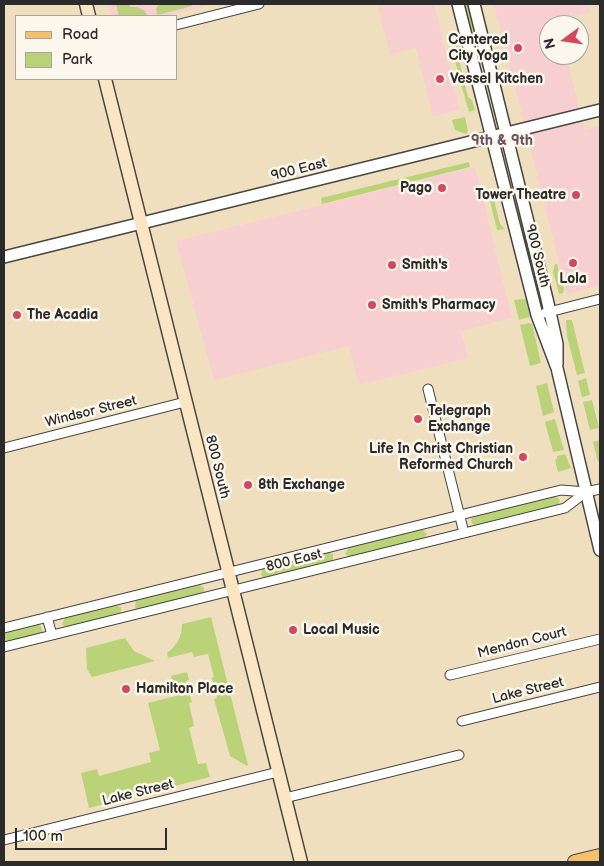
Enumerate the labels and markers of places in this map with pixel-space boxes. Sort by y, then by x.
place label: Centered City Yoga [448,32,508,64]
marker: Centered City Yoga [512,42,524,54]
place label: Vessel Kitchen [450,71,543,87]
marker: Vessel Kitchen [434,73,446,85]
place label: Pago [400,180,432,196]
marker: Pago [436,182,448,194]
place label: Tower Theatre [475,187,566,203]
marker: Tower Theatre [570,189,582,201]
place label: Smith's [402,257,448,273]
marker: Lola [567,257,579,269]
marker: Smith's [386,259,398,271]
place label: Lola [559,271,587,287]
place label: Smith's Pharmacy [382,297,496,313]
marker: Smith's Pharmacy [366,299,378,311]
place label: The Acadia [27,307,98,323]
marker: The Acadia [11,309,23,321]
place label: Telegraph Exchange [428,403,491,436]
marker: Telegraph Exchange [412,413,424,425]
place label: Life In Christ Christian Reformed Church [369,441,513,474]
marker: Life In Christ Christian Reformed Church [517,451,529,463]
place label: 8th Exchange [258,477,345,493]
marker: 8th Exchange [242,479,254,491]
place label: Local Music [303,622,380,638]
marker: Local Music [287,624,299,636]
place label: Hamilton Place [136,681,233,697]
marker: Hamilton Place [120,683,132,695]

